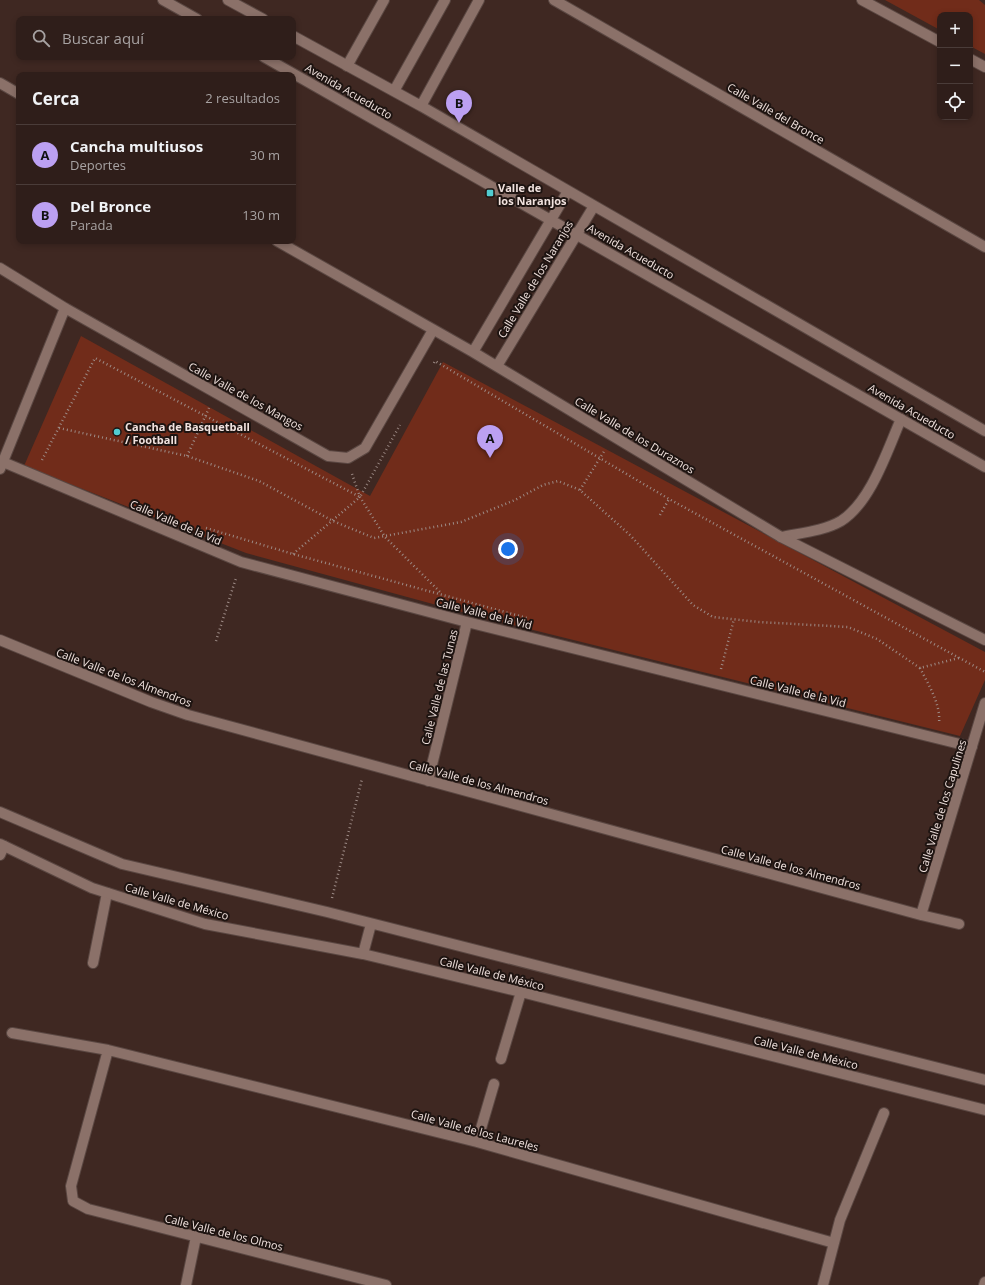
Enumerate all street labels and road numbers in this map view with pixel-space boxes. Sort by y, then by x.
street label: Avenida Acueducto [303,60,396,122]
street label: Calle Valle del Bronce [725,79,827,147]
street label: Calle Valle de los Naranjos [494,217,576,341]
street label: Avenida Acueducto [585,220,678,282]
street label: Calle Valle de los Mangos [186,358,306,434]
street label: Avenida Acueducto [866,380,959,442]
street label: Calle Valle de los Duraznos [572,393,698,477]
street label: Calle Valle de la Vid [128,496,224,548]
street label: Calle Valle de la Vid [434,594,534,632]
street label: Calle Valle de las Tunas [417,628,461,746]
street label: Calle Valle de los Almendros [54,644,194,710]
street label: Calle Valle de la Vid [748,672,848,710]
street label: Calle Valle de los Capulines [915,738,969,874]
street label: Calle Valle de los Almendros [407,756,551,808]
street label: Calle Valle de los Almendros [719,841,863,893]
street label: Calle Valle de México [123,879,231,923]
street label: Calle Valle de México [438,953,546,993]
street label: Calle Valle de México [752,1032,860,1072]
street label: Calle Valle de los Laureles [409,1106,541,1154]
street label: Calle Valle de los Olmos [163,1210,285,1254]

